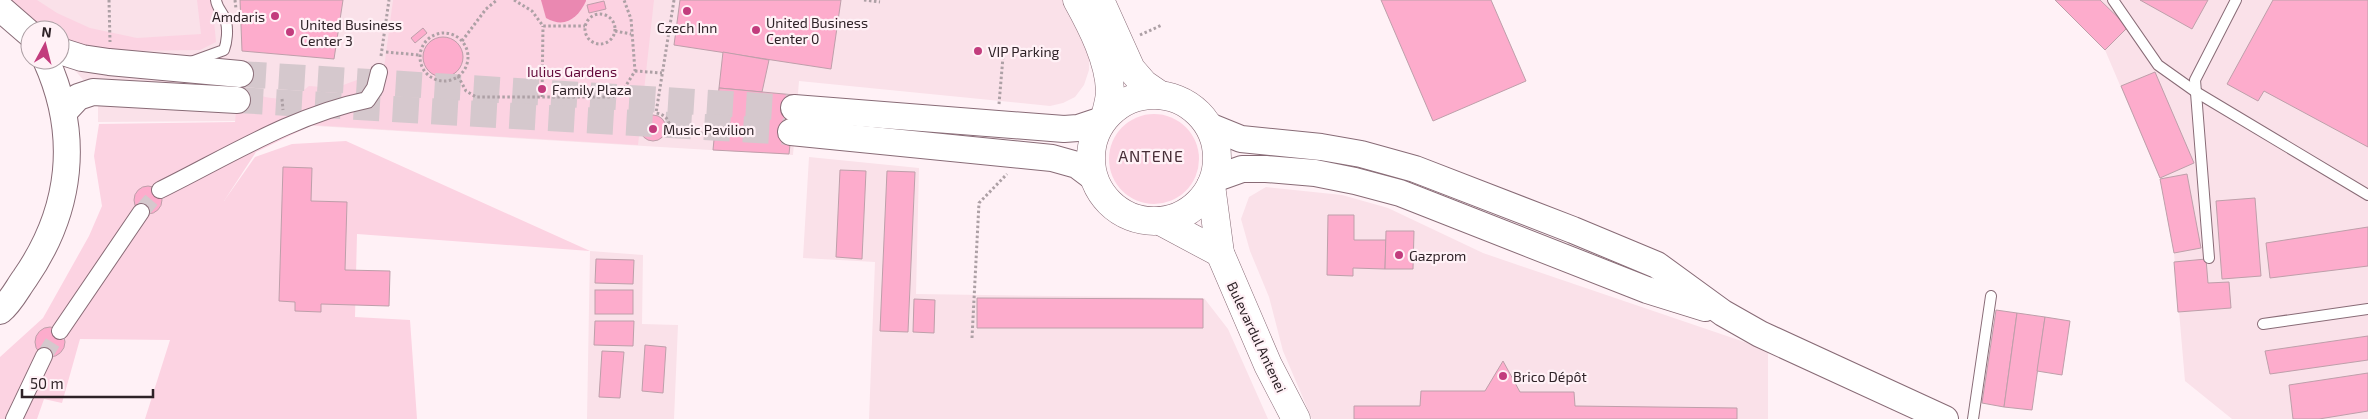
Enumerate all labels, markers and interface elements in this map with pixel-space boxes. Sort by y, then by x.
marker: Czech Inn [681,5,693,17]
place label: Amdaris [212,8,265,25]
marker: Amdaris [269,10,281,22]
place label: United Business Center 0 [766,14,868,47]
place label: United Business Center 3 [300,16,402,49]
place label: Czech Inn [657,19,717,36]
north arrow [20,20,70,70]
text: N [41,23,53,41]
marker: United Business Center 0 [750,24,762,36]
marker: United Business Center 3 [284,26,296,38]
place label: VIP Parking [988,43,1060,60]
marker: VIP Parking [972,45,984,57]
park label: Iulius Gardens [527,63,617,80]
place label: Family Plaza [552,81,632,98]
marker: Family Plaza [536,83,548,95]
place label: Music Pavilion [663,121,754,138]
marker: Music Pavilion [647,123,659,135]
district label: ANTENE [1118,146,1184,165]
place label: Gazprom [1409,247,1466,264]
marker: Gazprom [1393,249,1405,261]
street label: Bulevardul Antenei [1224,279,1290,395]
scale bar [22,366,154,398]
place label: Brico Dépôt [1513,368,1587,385]
marker: Brico Dépôt [1497,370,1509,382]
text: 50 m [30,374,64,392]

